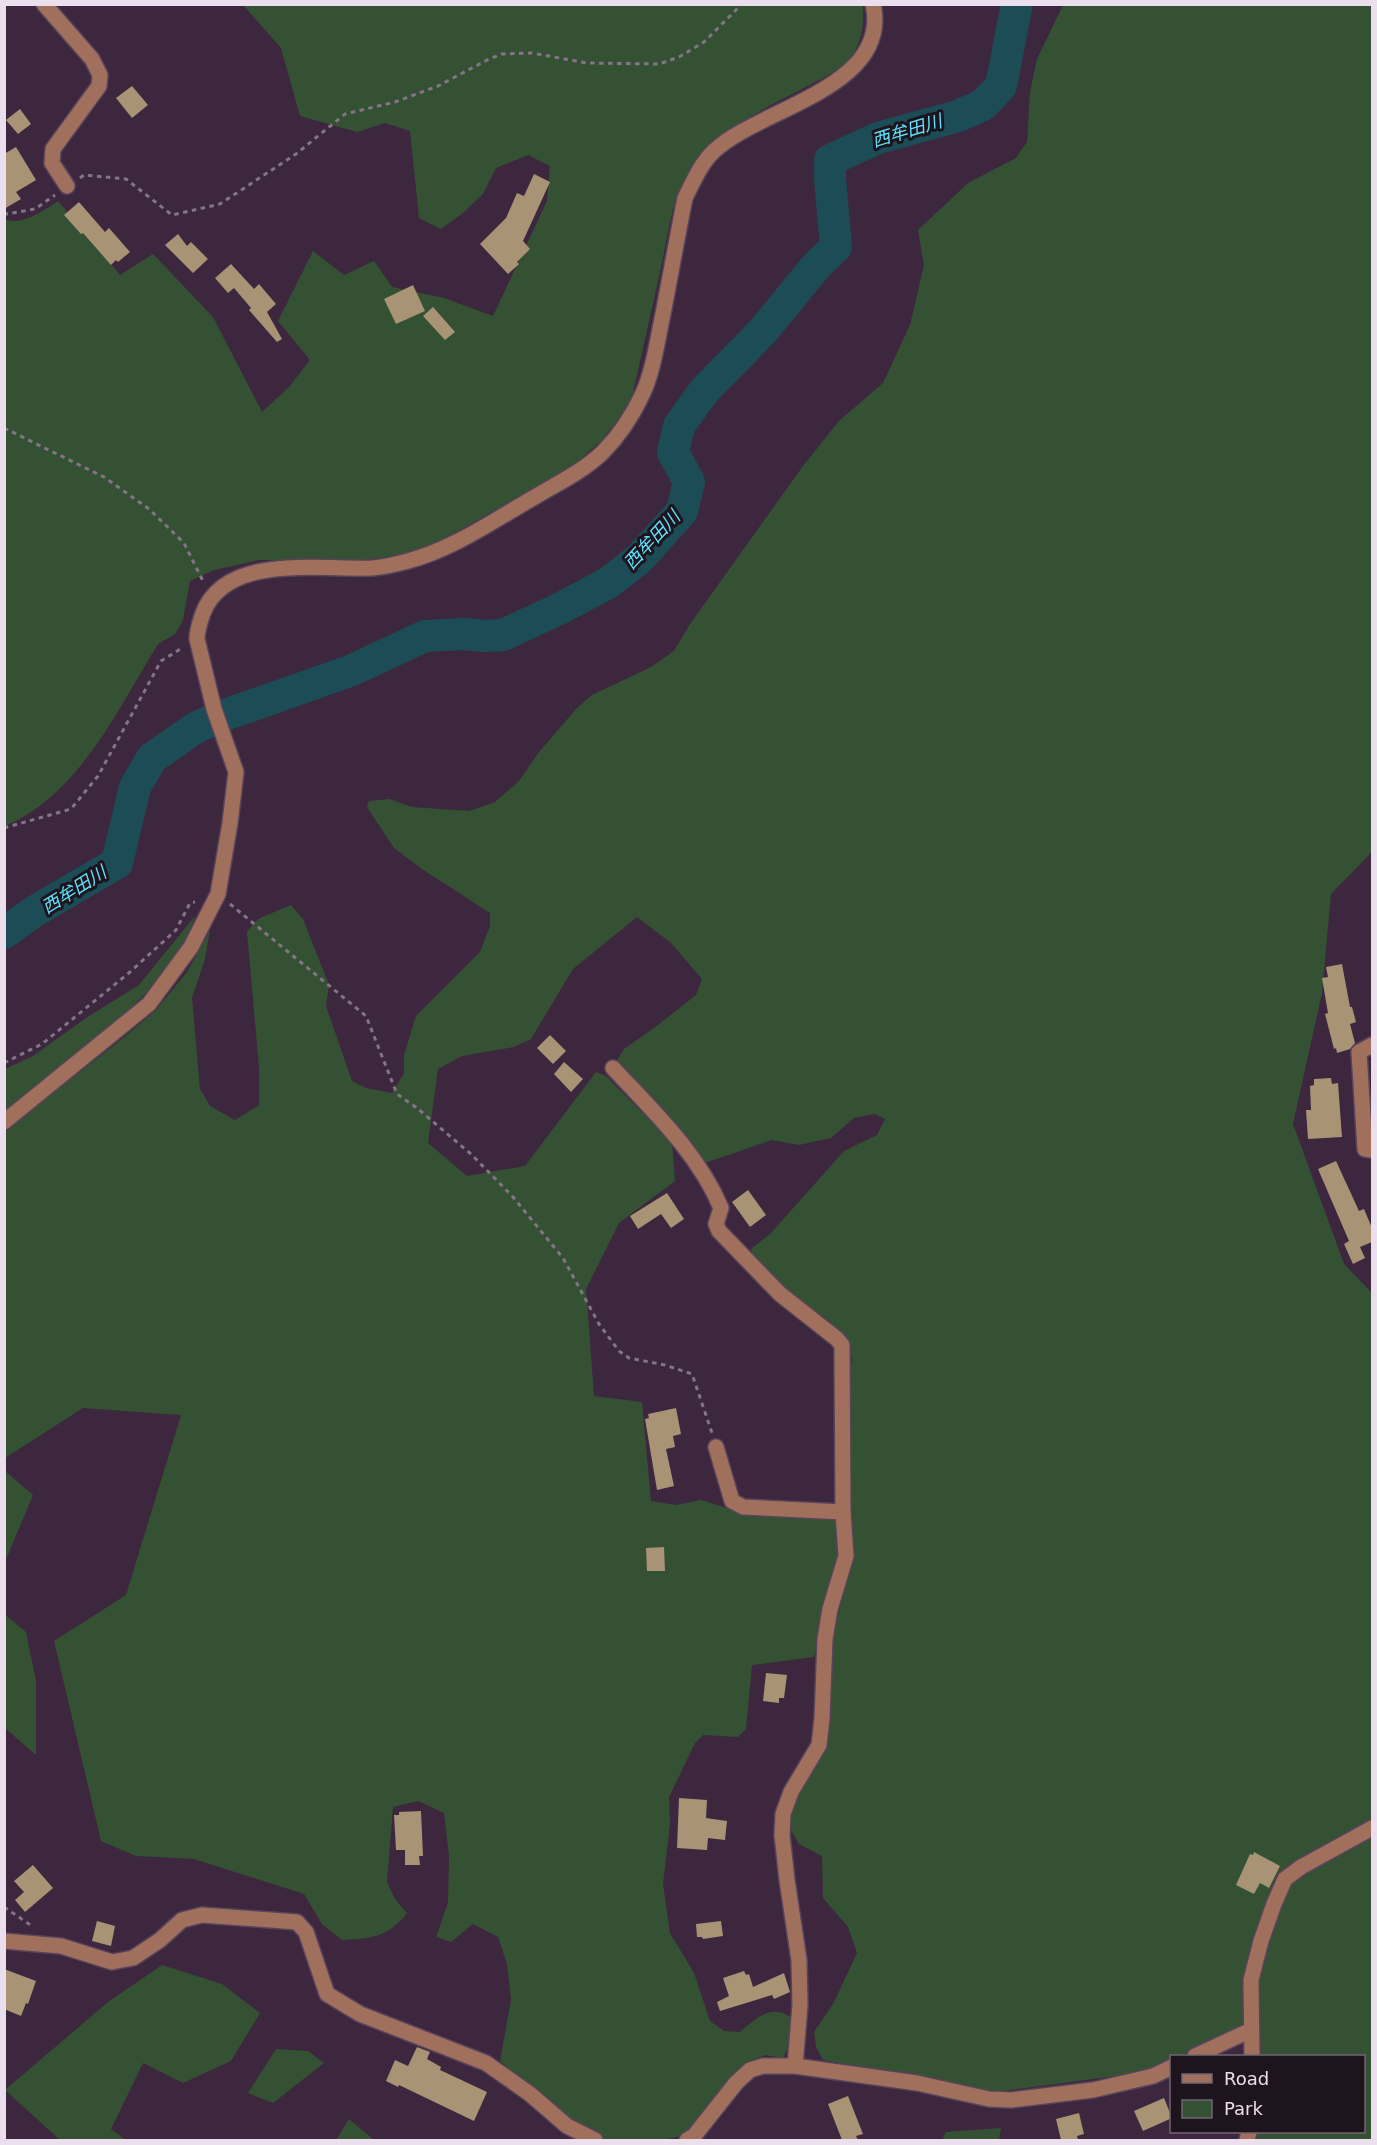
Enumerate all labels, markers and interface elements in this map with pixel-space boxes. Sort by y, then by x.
water label: 西牟田川 [869,109,946,151]
water label: 西牟田川 [619,505,685,573]
water label: 西牟田川 [38,861,112,918]
legend [1170,2055,1365,2133]
text: Road [1224,2068,1269,2089]
text: Park [1224,2098,1263,2119]

